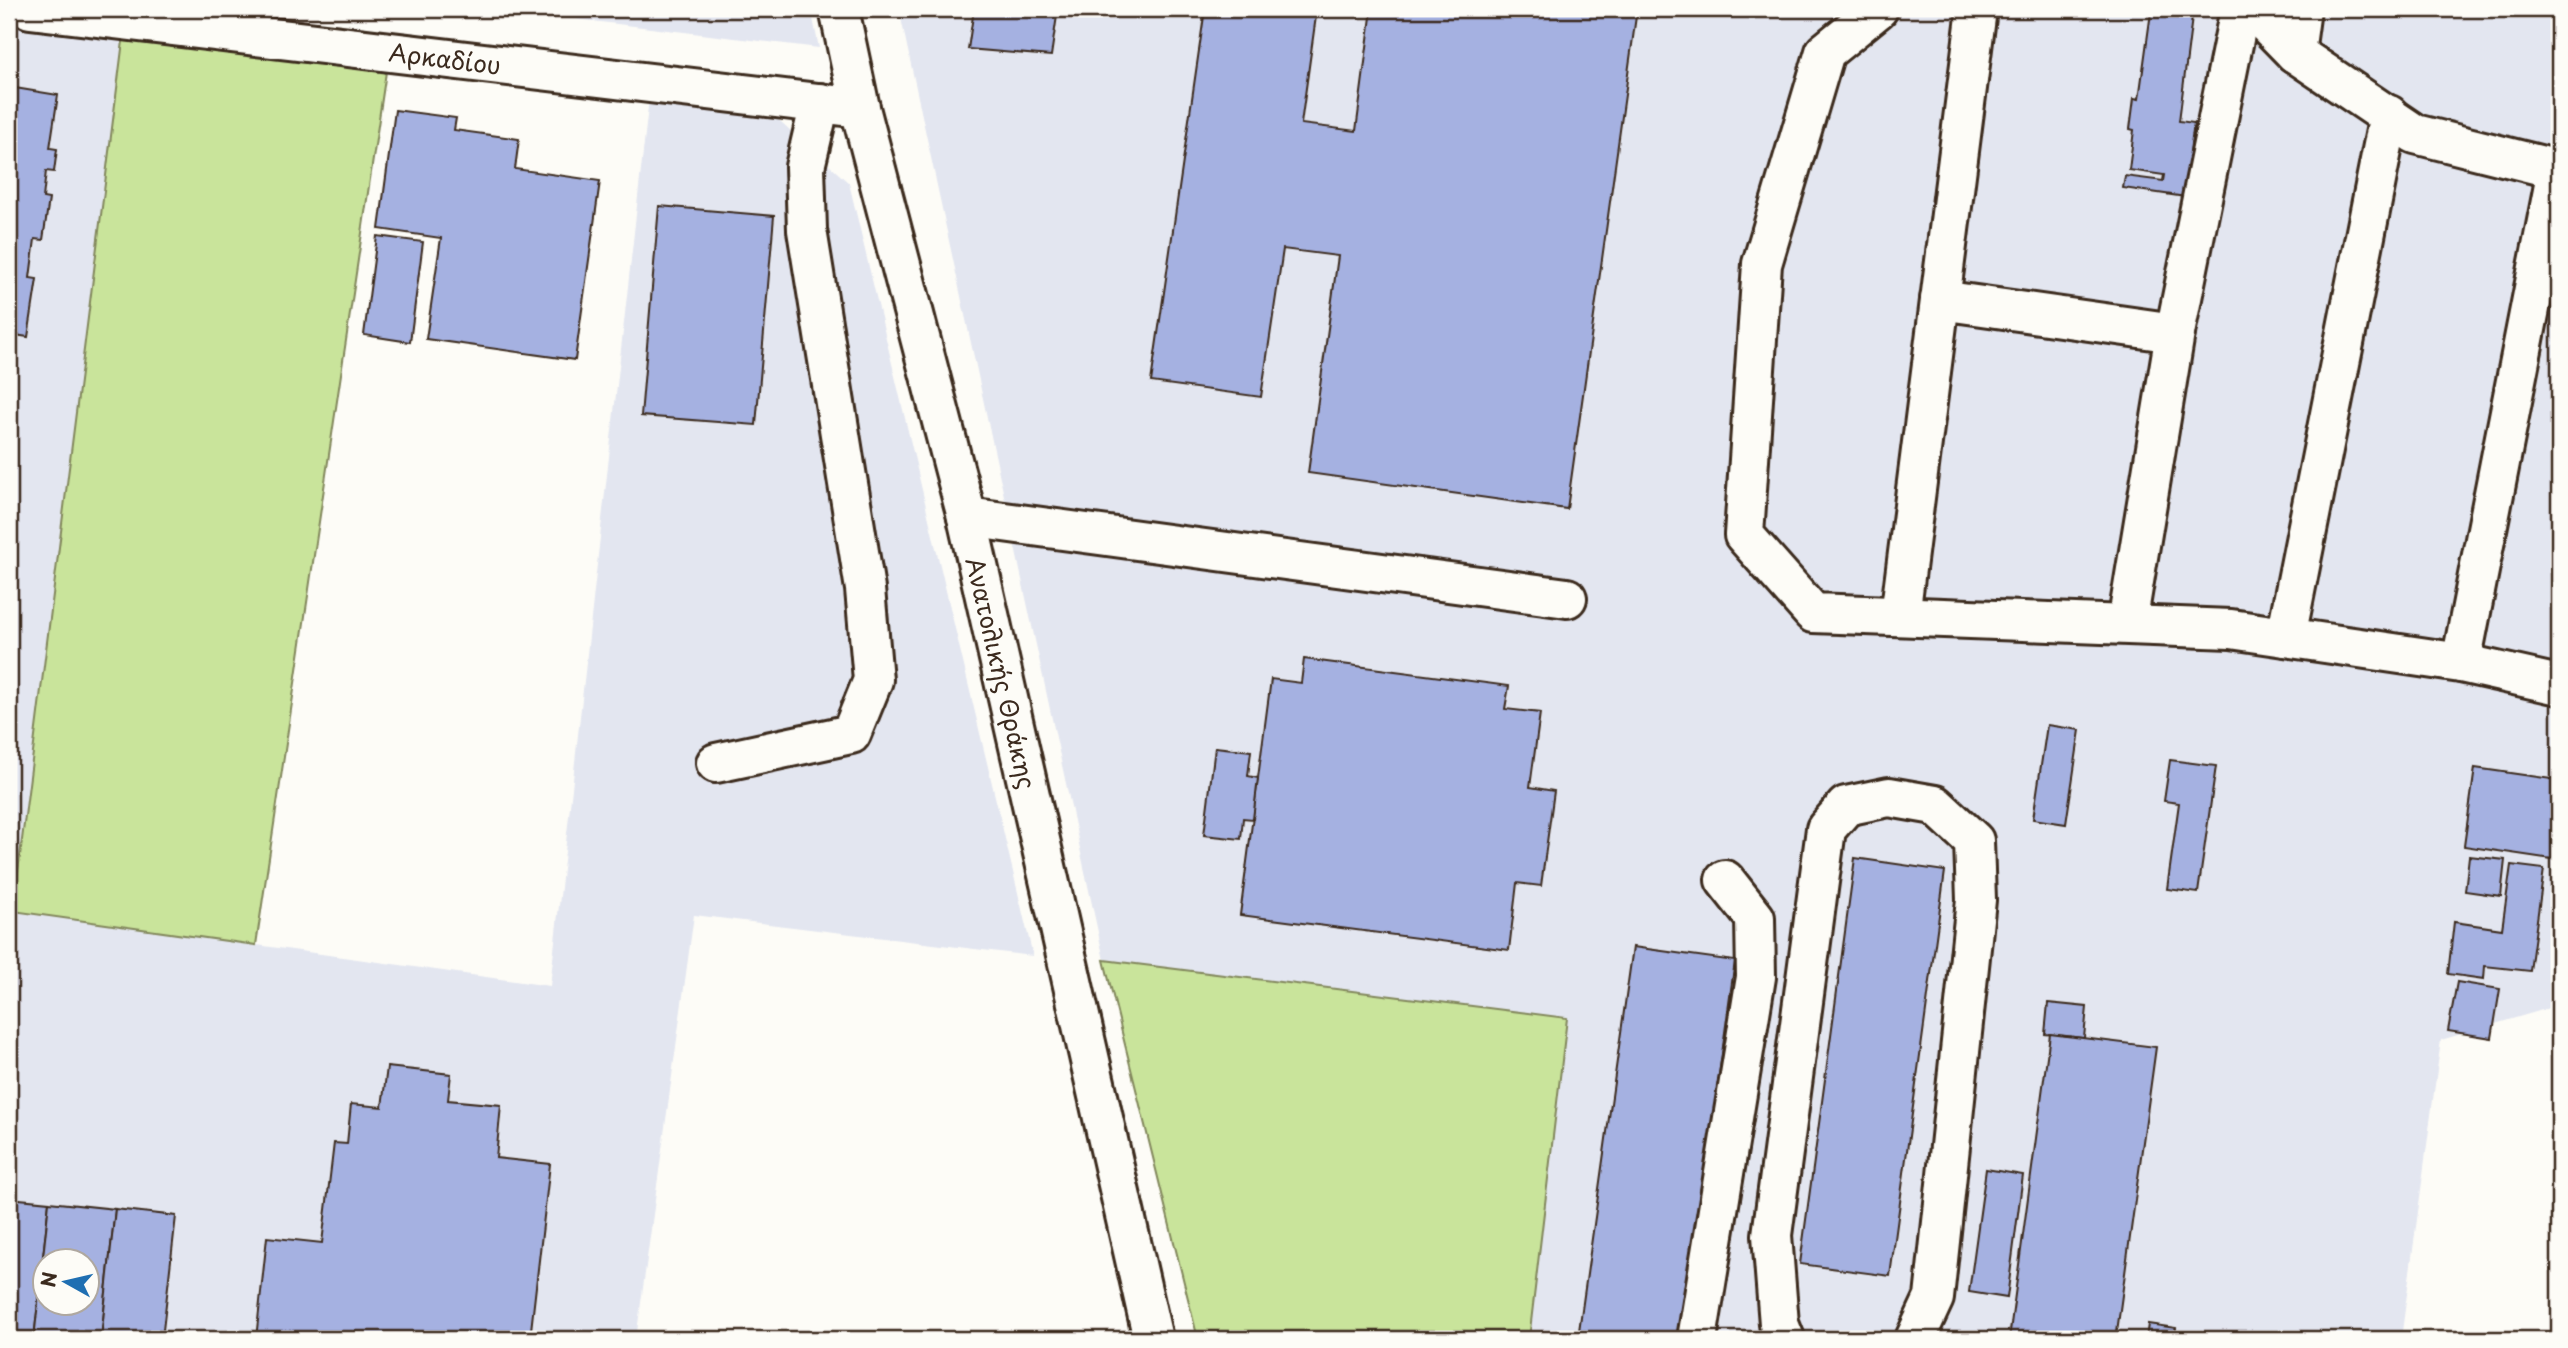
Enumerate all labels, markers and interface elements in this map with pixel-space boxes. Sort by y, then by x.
street label: Αρκαδίου [387,33,503,83]
street label: Ανατολικής Θράκης [958,554,1046,792]
north arrow [32,1246,102,1316]
text: N [33,1270,63,1289]

